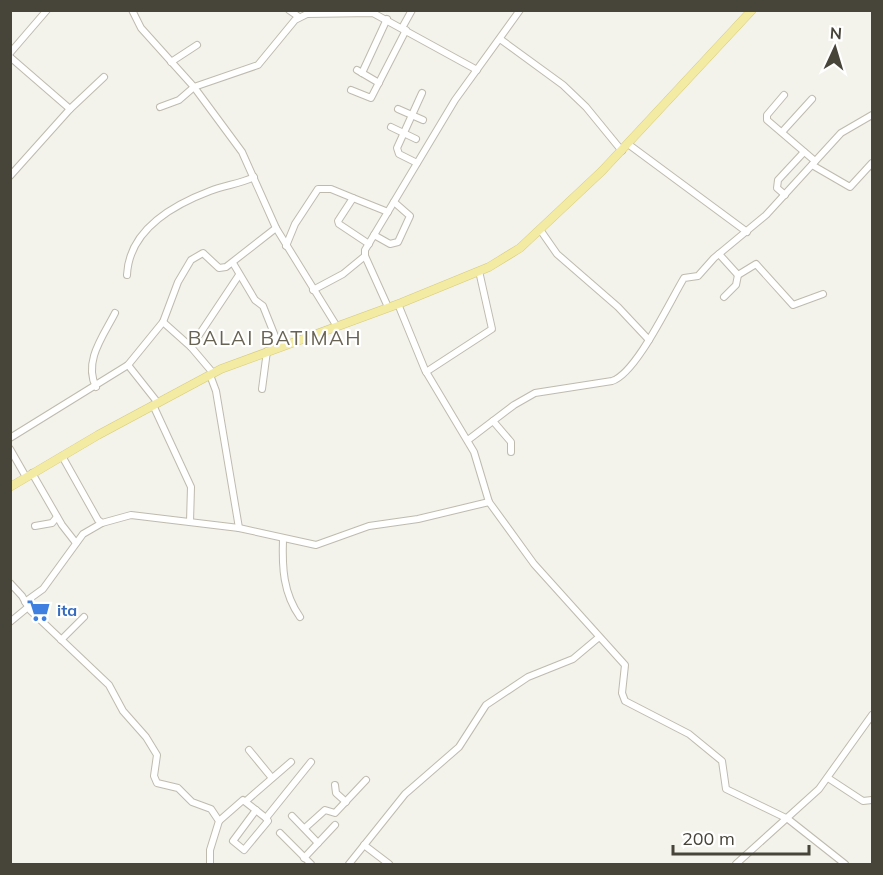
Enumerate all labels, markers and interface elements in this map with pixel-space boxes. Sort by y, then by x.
north arrow [805,18,865,78]
text: N [829,23,843,43]
district label: BALAI BATIMAH [188,325,362,350]
supermarket icon: ita [26,597,52,623]
place label: ita [57,600,77,620]
scale bar [673,818,810,856]
text: 200 m [682,827,735,850]

